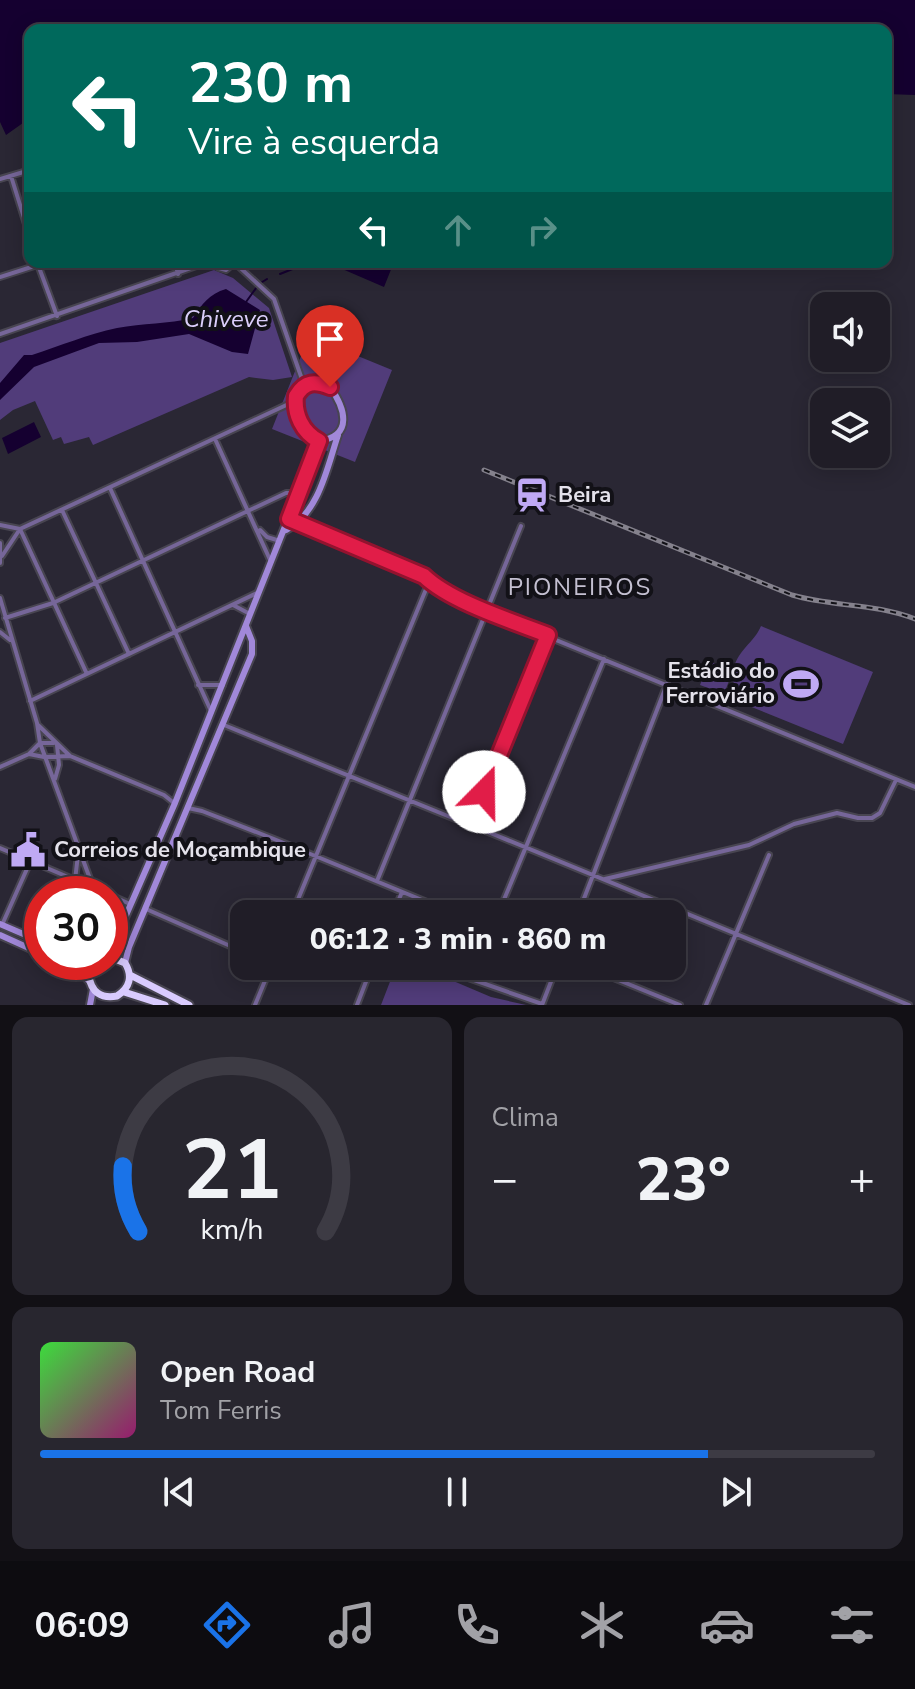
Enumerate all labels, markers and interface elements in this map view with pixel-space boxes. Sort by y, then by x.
text: 230 m [188,45,353,122]
icon: left [56,56,160,160]
text: Vire à esquerda [188,118,440,167]
icon: left [352,208,396,252]
icon: ahead [436,208,480,252]
icon: right [520,208,564,252]
map controls [810,292,890,468]
button: sound [810,292,890,372]
water label: Chiveve [183,303,269,335]
pin [296,305,364,387]
icon: arrive [308,317,352,361]
button: layers [810,388,890,468]
station icon: Beira [513,476,551,514]
place label: Beira [558,480,611,510]
district label: PIONEIROS [508,571,652,603]
place label: Estádio do Ferroviário [665,656,775,711]
sports icon: Estádio do Ferroviário [782,665,820,703]
position arrow [442,750,526,834]
public building icon: Correios de Moçambique [9,831,47,869]
place label: Correios de Moçambique [54,835,306,865]
speed limit sign: 30 [24,876,128,980]
text: 06:12 · 3 min · 860 m [310,919,606,960]
text: Clima [492,1100,559,1135]
text: 21 [182,1114,282,1227]
text: 23° [636,1139,731,1221]
text: − [492,1150,518,1210]
text: + [849,1150,875,1210]
text: km/h [200,1210,263,1249]
text: Open Road [160,1352,315,1393]
text: Tom Ferris [160,1393,282,1428]
icon: previous [157,1470,201,1514]
icon: pause [435,1470,479,1514]
icon: next [714,1470,758,1514]
icon: directions [199,1597,255,1653]
icon: music [324,1597,380,1653]
icon: phone [449,1597,505,1653]
icon: climate [574,1597,630,1653]
icon: car [699,1597,755,1653]
icon: filters [824,1597,880,1653]
text: 06:09 [35,1601,130,1650]

